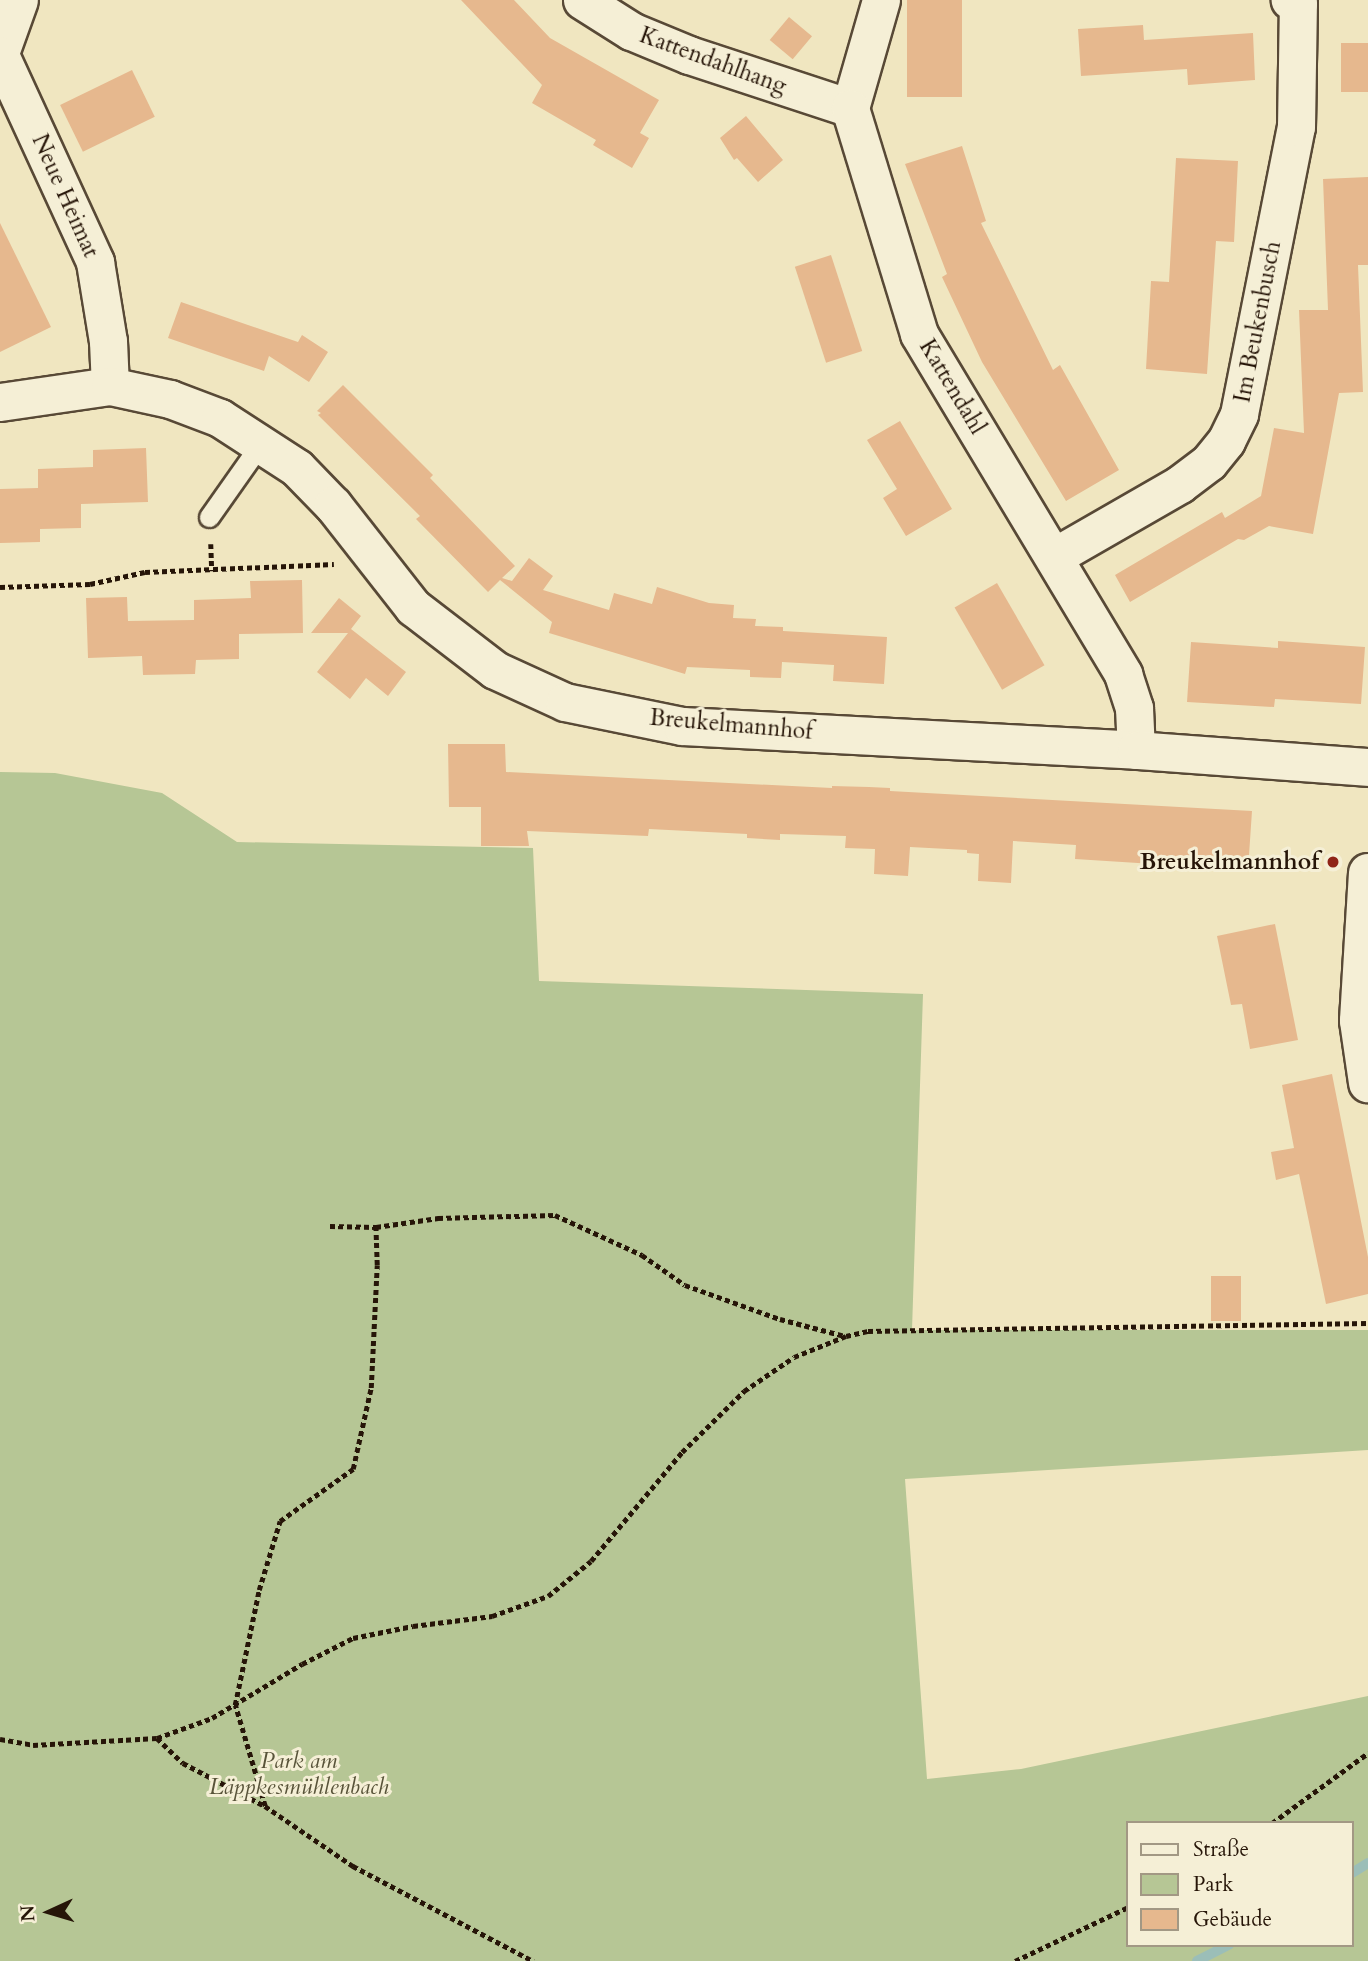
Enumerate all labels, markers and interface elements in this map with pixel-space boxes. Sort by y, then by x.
street label: Kattendahlhang [636,22,790,100]
street label: Neue Heimat [26,130,104,262]
street label: Im Beukenbusch [1229,239,1287,405]
street label: Kattendahl [913,335,991,439]
street label: Breukelmannhof [648,704,814,746]
place label: Breukelmannhof [1140,848,1319,876]
marker: Breukelmannhof [1325,854,1341,870]
park label: Park am Läppkesmühlenbach [209,1747,389,1801]
legend [1126,1821,1354,1947]
text: Straße [1193,1835,1249,1864]
text: Park [1193,1870,1233,1899]
north arrow [14,1877,84,1947]
text: N [15,1904,42,1923]
text: Gebäude [1193,1905,1272,1934]

